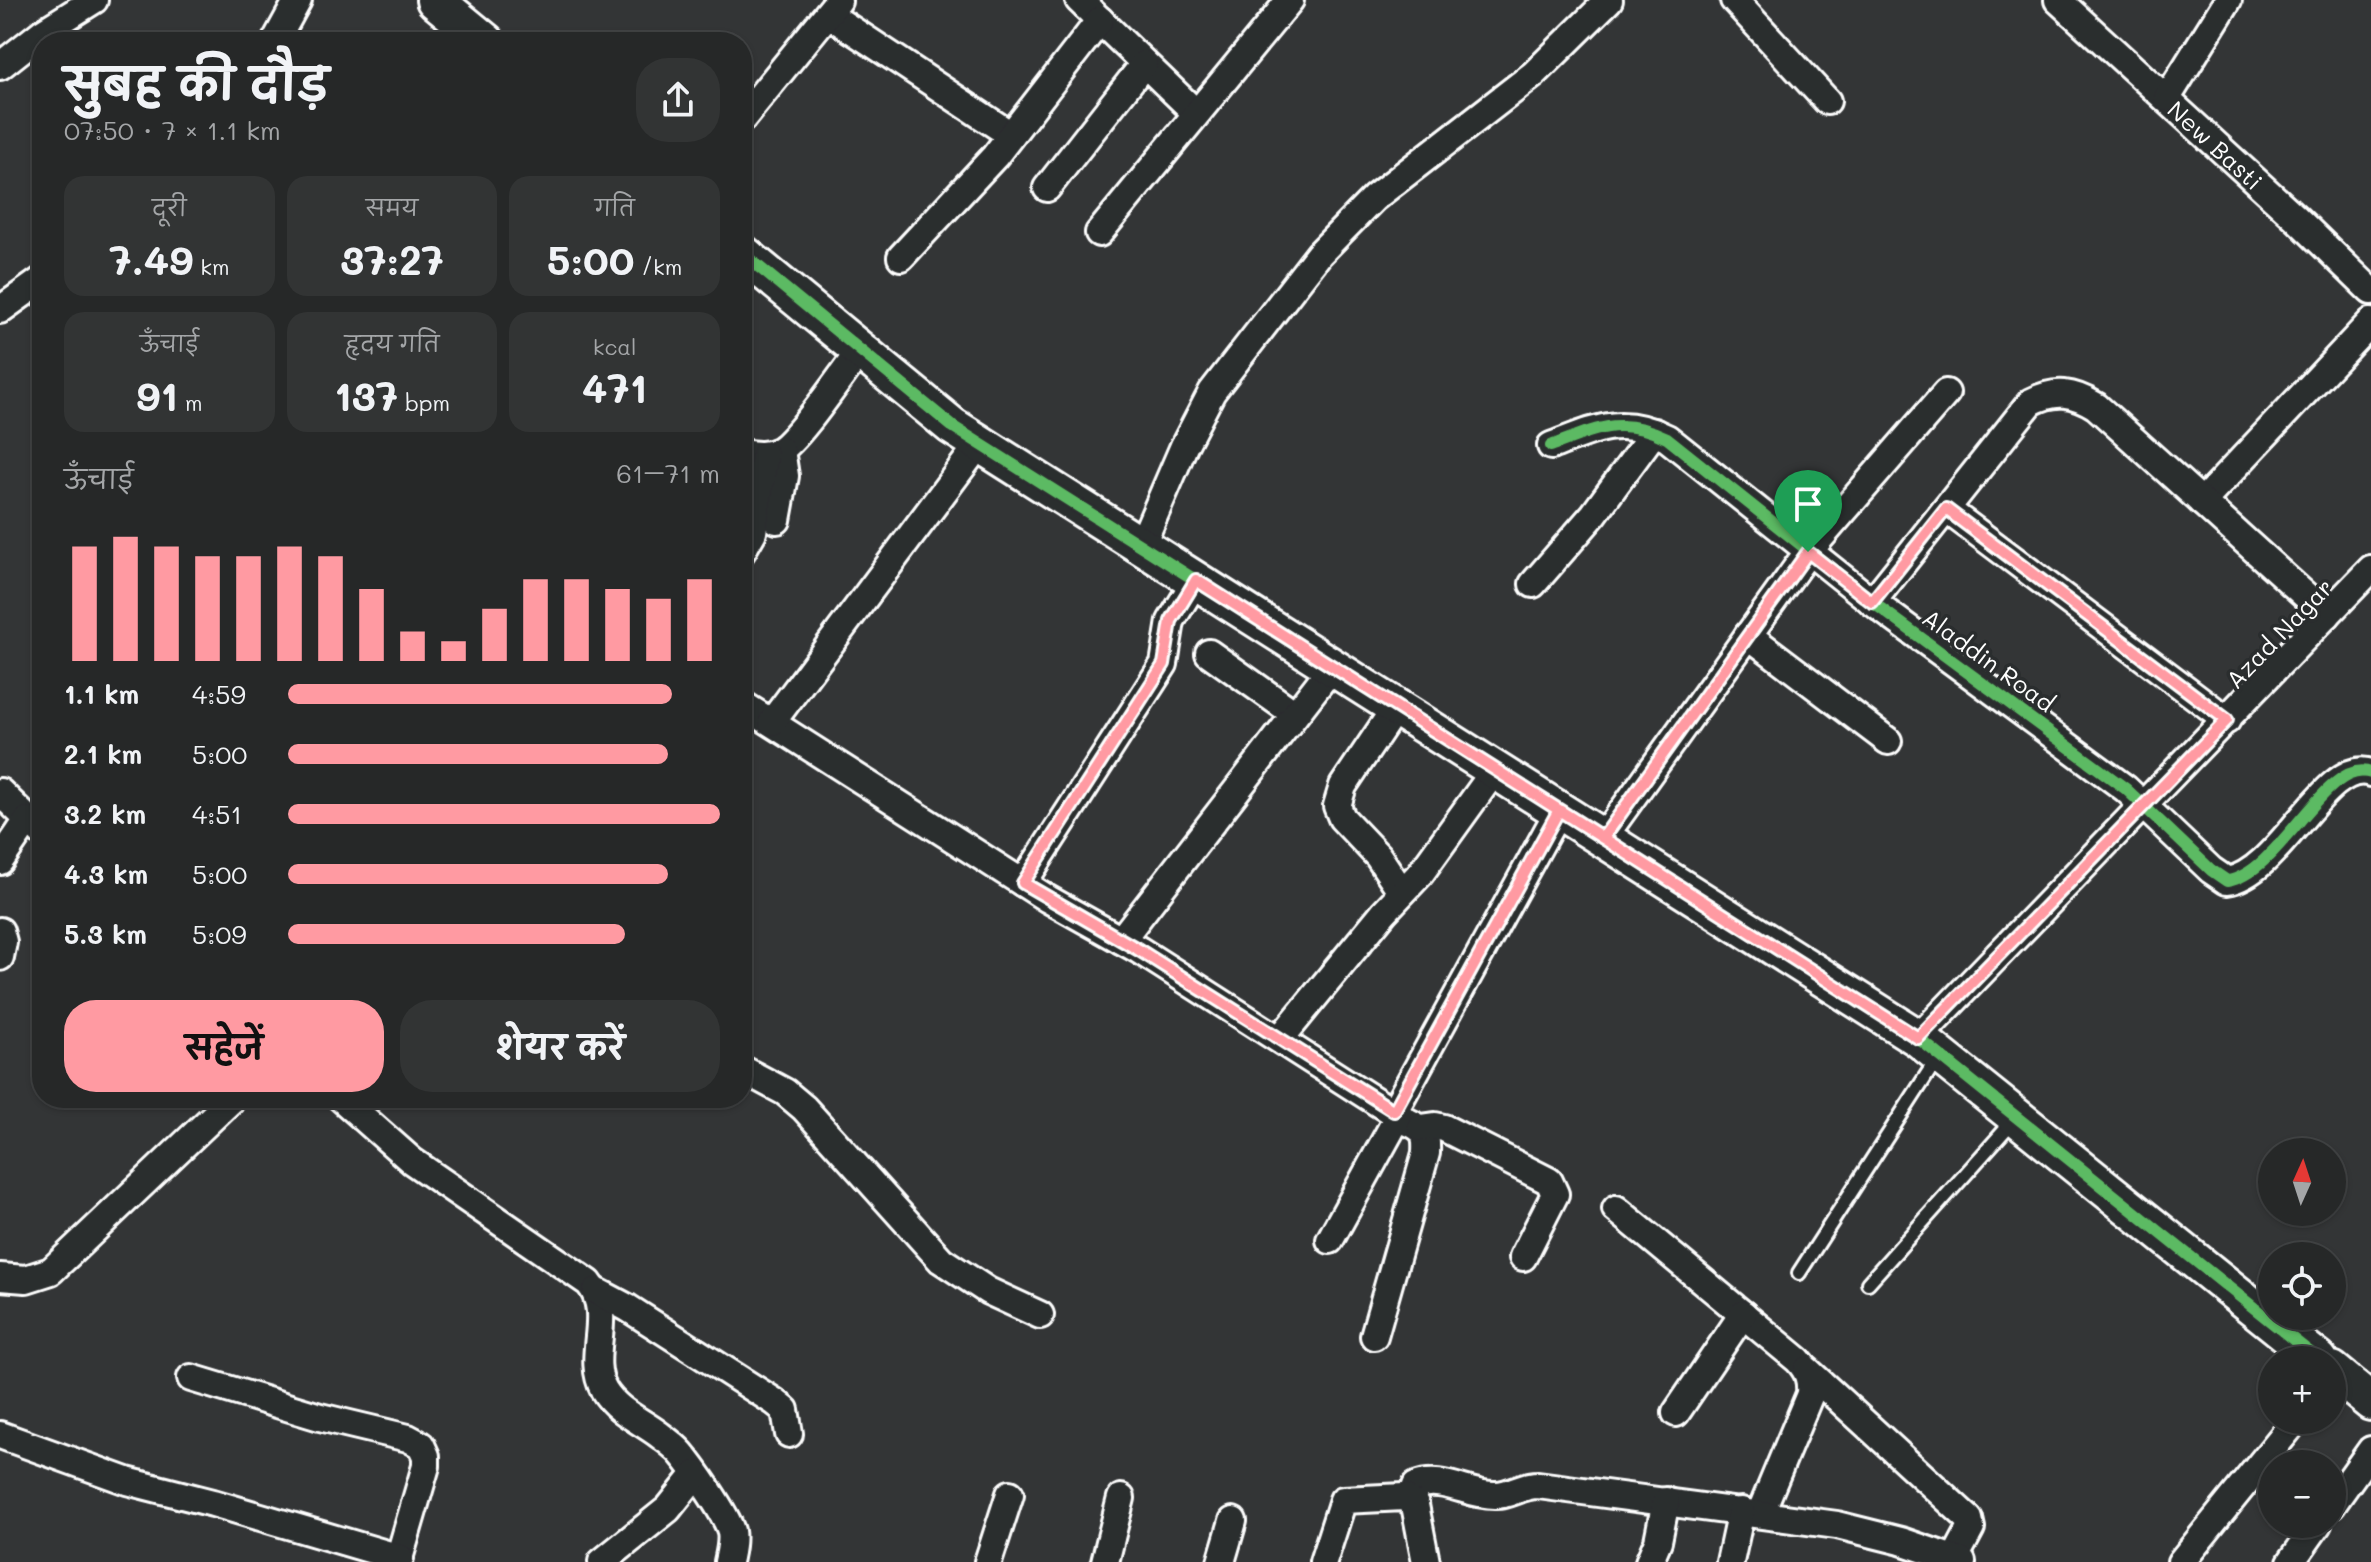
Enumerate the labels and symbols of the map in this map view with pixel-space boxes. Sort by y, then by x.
street label: New Basti [2162,93,2270,196]
pin [1774,470,1842,552]
street label: Azad Nagar [2219,571,2339,695]
street label: Aladdin Road [1917,602,2061,718]
north arrow [2258,1138,2346,1226]

